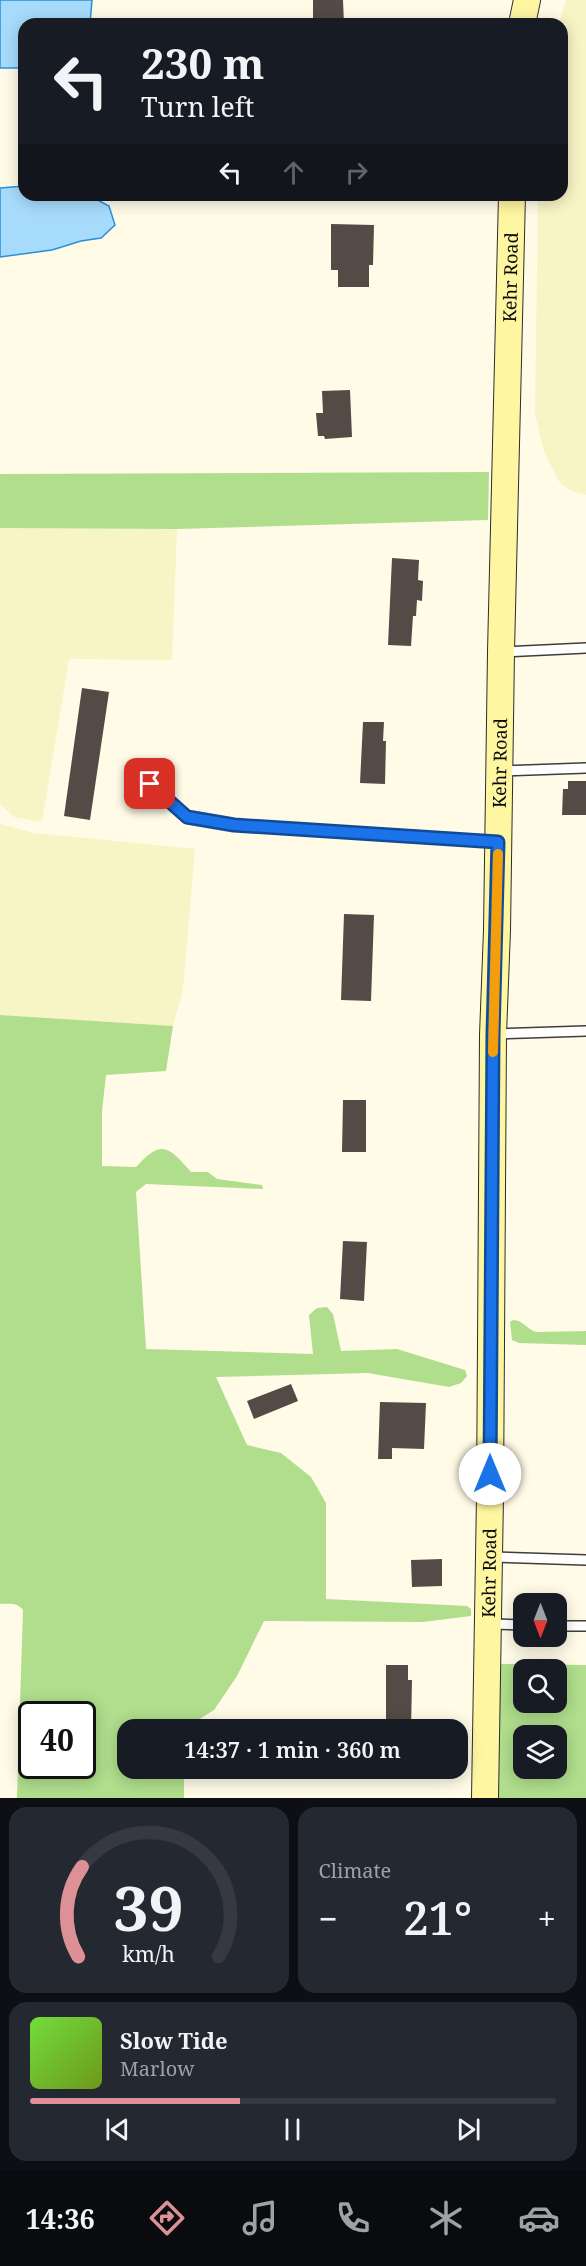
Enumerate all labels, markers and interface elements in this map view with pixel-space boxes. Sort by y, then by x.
text: 230 m [141,34,265,91]
icon: left [42,42,120,120]
text: Turn left [141,88,254,125]
icon: left [214,156,247,189]
icon: ahead [277,156,310,189]
icon: right [340,156,373,189]
street label: Kehr Road [497,232,523,322]
street label: Kehr Road [487,718,512,808]
pin [124,758,175,809]
icon: arrive [133,767,166,800]
position arrow [458,1442,522,1506]
street label: Kehr Road [476,1528,501,1618]
north arrow [513,1593,567,1647]
map controls [513,1593,567,1779]
button: search [513,1659,567,1713]
speed limit sign: 40 [18,1701,96,1779]
button: layers [513,1725,567,1779]
text: 14:37 · 1 min · 360 m [184,1734,401,1764]
text: Climate [319,1857,391,1884]
text: 39 [113,1864,184,1949]
text: 21° [403,1887,472,1948]
text: − [319,1896,338,1941]
text: + [538,1896,556,1941]
text: km/h [122,1939,175,1968]
text: Slow Tide [120,2025,228,2055]
text: Marlow [120,2055,194,2082]
icon: previous [101,2113,134,2146]
icon: pause [276,2113,309,2146]
icon: next [452,2113,485,2146]
icon: directions [146,2197,188,2239]
icon: music [239,2197,281,2239]
icon: phone [332,2197,374,2239]
icon: climate [425,2197,467,2239]
icon: car [518,2197,560,2239]
text: 14:36 [26,2200,95,2237]

